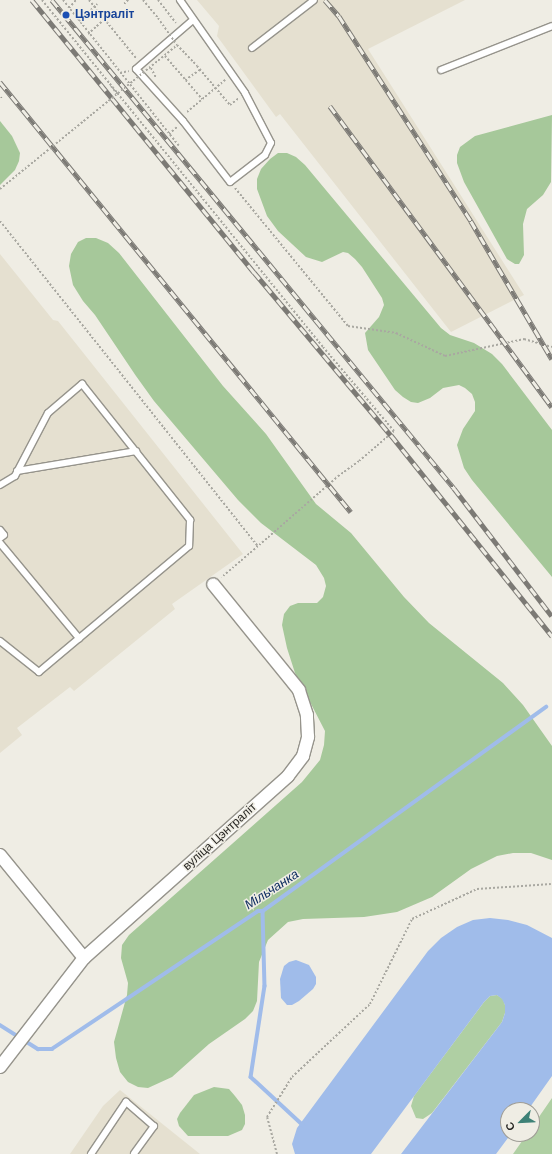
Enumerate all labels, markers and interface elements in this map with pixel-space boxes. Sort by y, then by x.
place label: Цэнтраліт [75,8,134,22]
marker: Цэнтраліт [60,9,72,21]
street label: вуліца Цэнтраліт [180,800,260,874]
water label: Мільчанка [242,867,302,913]
north arrow [500,1102,540,1142]
text: С [503,1120,517,1133]

